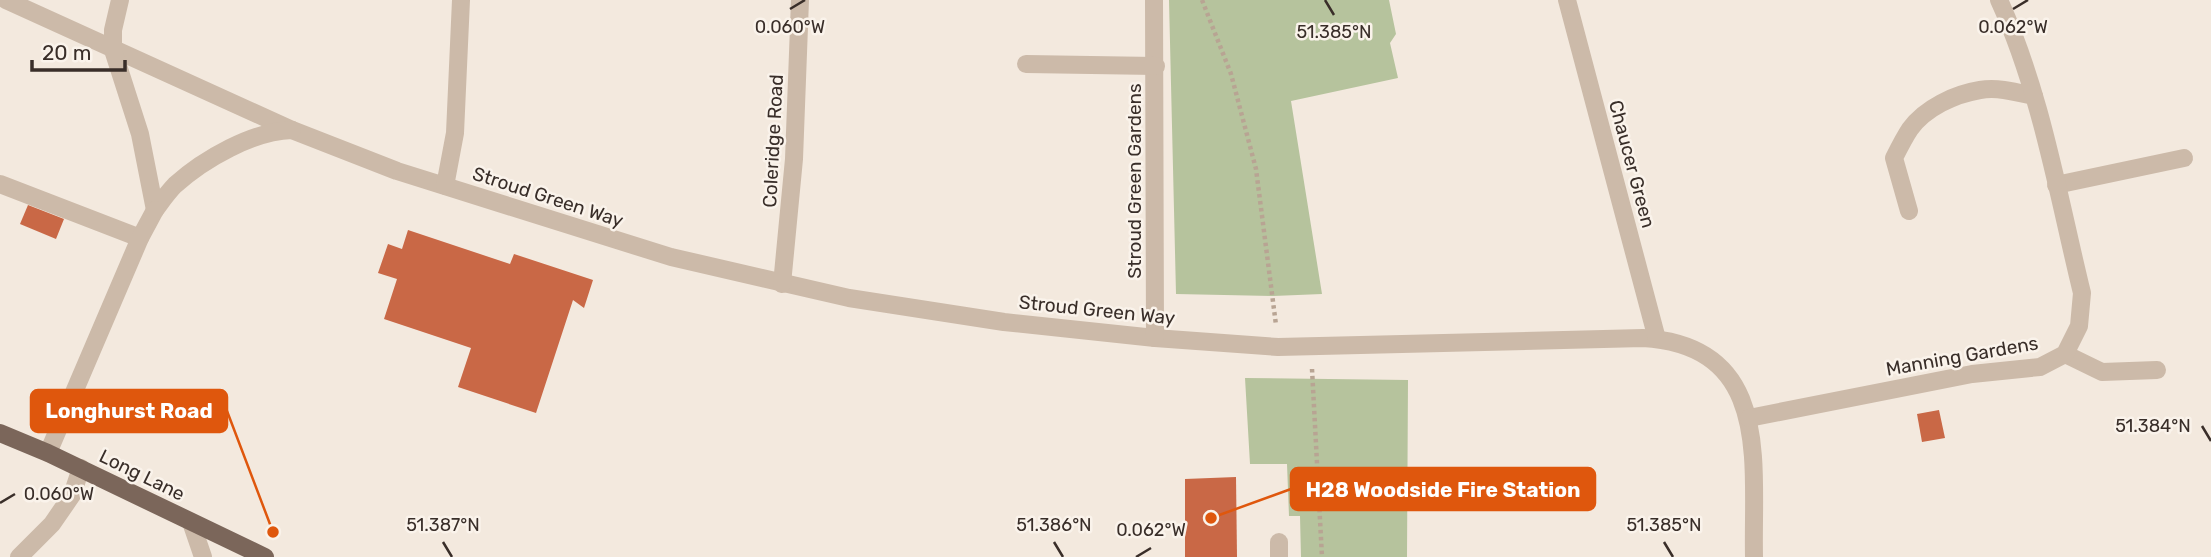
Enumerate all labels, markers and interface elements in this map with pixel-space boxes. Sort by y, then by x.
text: 0.060°W [755,16,825,38]
text: 0.062°W [1978,16,2048,38]
text: 51.385°N [1296,21,1372,43]
scale bar [32,28,124,72]
text: 20 m [42,40,91,65]
street label: Coleridge Road [758,74,788,208]
street label: Stroud Green Gardens [1123,83,1146,279]
street label: Chaucer Green [1604,98,1660,230]
street label: Stroud Green Way [470,162,626,232]
street label: Stroud Green Way [1018,290,1176,330]
street label: Manning Gardens [1884,331,2040,381]
callout: Longhurst Road [31,390,227,432]
text: Longhurst Road [45,398,213,423]
text: 51.384°N [2115,415,2191,437]
street label: Long Lane [95,444,189,506]
callout: H28 Woodside Fire Station [1291,468,1595,510]
text: H28 Woodside Fire Station [1305,477,1581,502]
text: 0.060°W [24,483,94,505]
text: 51.387°N [406,514,480,536]
text: 51.386°N [1016,514,1092,536]
text: 51.385°N [1626,514,1702,536]
text: 0.062°W [1116,519,1186,541]

